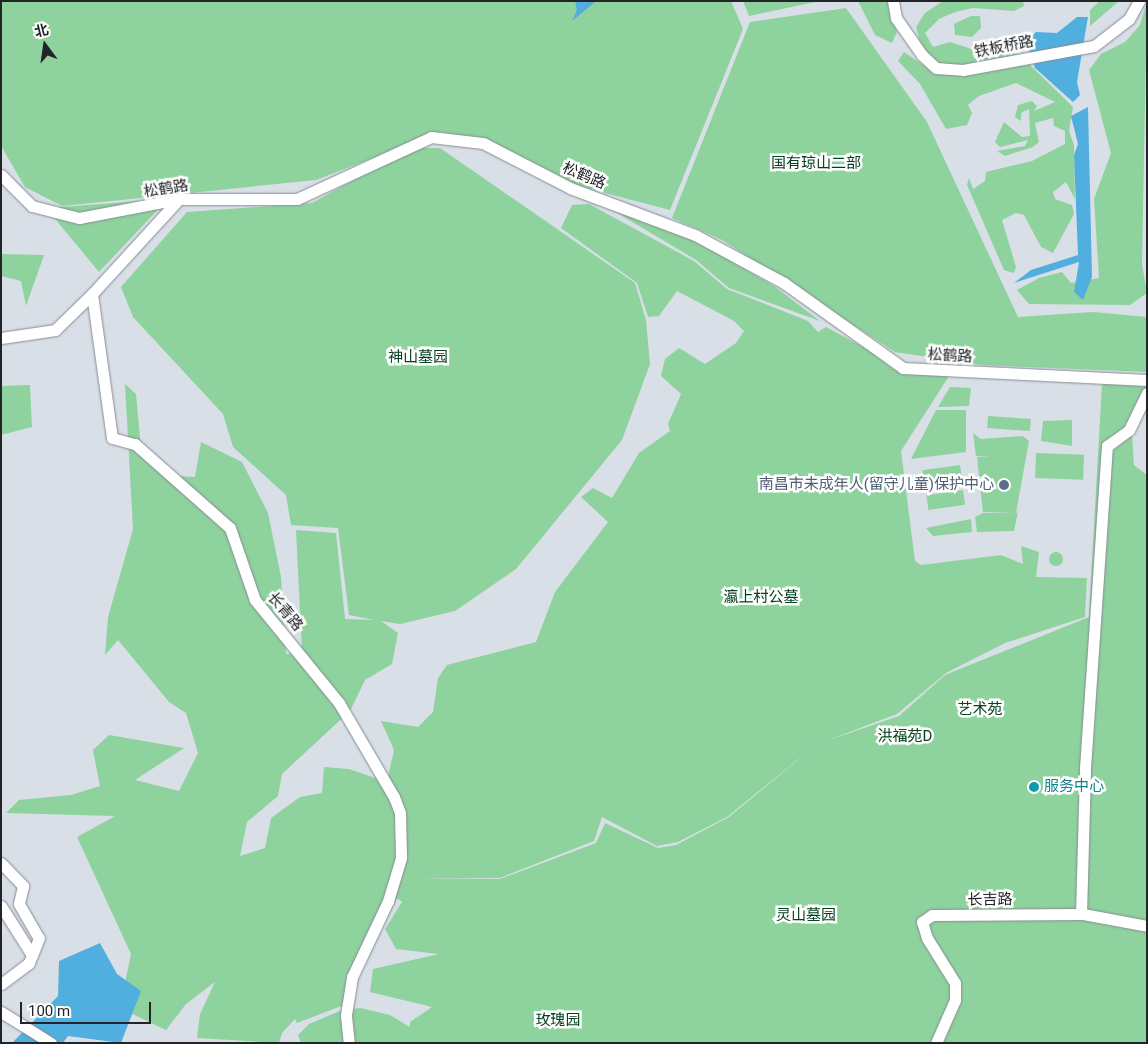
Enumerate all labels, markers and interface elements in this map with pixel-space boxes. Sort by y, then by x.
north arrow [20,20,70,70]
text: 北 [33,21,50,40]
street label: 铁板桥路 [973,32,1035,62]
park label: 国有琼山二部 [771,155,861,173]
street label: 松鹤路 [560,159,608,193]
street label: 松鹤路 [142,177,190,201]
street label: 松鹤路 [927,346,973,366]
park label: 神山墓园 [388,349,448,367]
place label: 南昌市未成年人(留守儿童)保护中心 [759,476,994,494]
marker: 南昌市未成年人(留守儿童)保护中心 [998,479,1010,491]
street label: 长青路 [263,589,307,635]
park label: 瀛上村公墓 [724,589,798,607]
park label: 艺术苑 [958,701,1002,719]
park label: 洪福苑D [878,728,932,746]
place label: 服务中心 [1044,778,1104,796]
marker: 服务中心 [1028,781,1040,793]
street label: 长吉路 [967,891,1013,909]
park label: 灵山墓园 [776,907,836,925]
scale bar [22,992,154,1024]
text: 100 m [28,1002,70,1020]
park label: 玫瑰园 [536,1012,580,1030]

